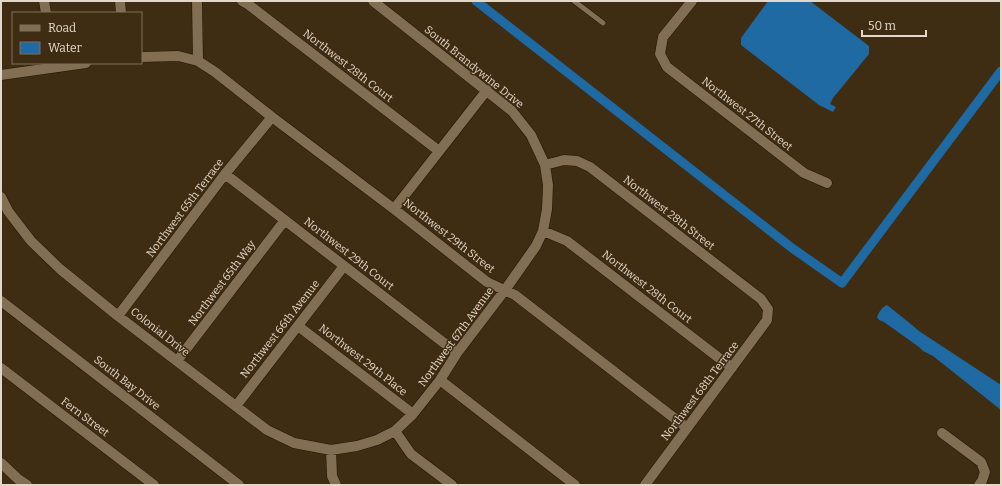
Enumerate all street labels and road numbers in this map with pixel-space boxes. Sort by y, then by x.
street label: South Brandywine Drive [422,23,526,111]
street label: Northwest 28th Court [301,27,396,105]
street label: Northwest 27th Street [699,75,795,153]
street label: Northwest 65th Terrace [144,156,226,260]
street label: Northwest 28th Street [621,173,717,253]
street label: Northwest 29th Street [401,196,497,276]
street label: Northwest 29th Court [302,215,396,293]
street label: Northwest 65th Way [186,238,258,328]
street label: Northwest 28th Court [600,248,695,326]
street label: Northwest 66th Avenue [238,277,322,381]
street label: Northwest 67th Avenue [416,285,496,389]
street label: Colonial Drive [128,305,192,359]
street label: Northwest 29th Place [316,321,410,399]
street label: Northwest 68th Terrace [658,339,742,443]
street label: South Bay Drive [91,353,163,413]
street label: Fern Street [58,395,112,439]

